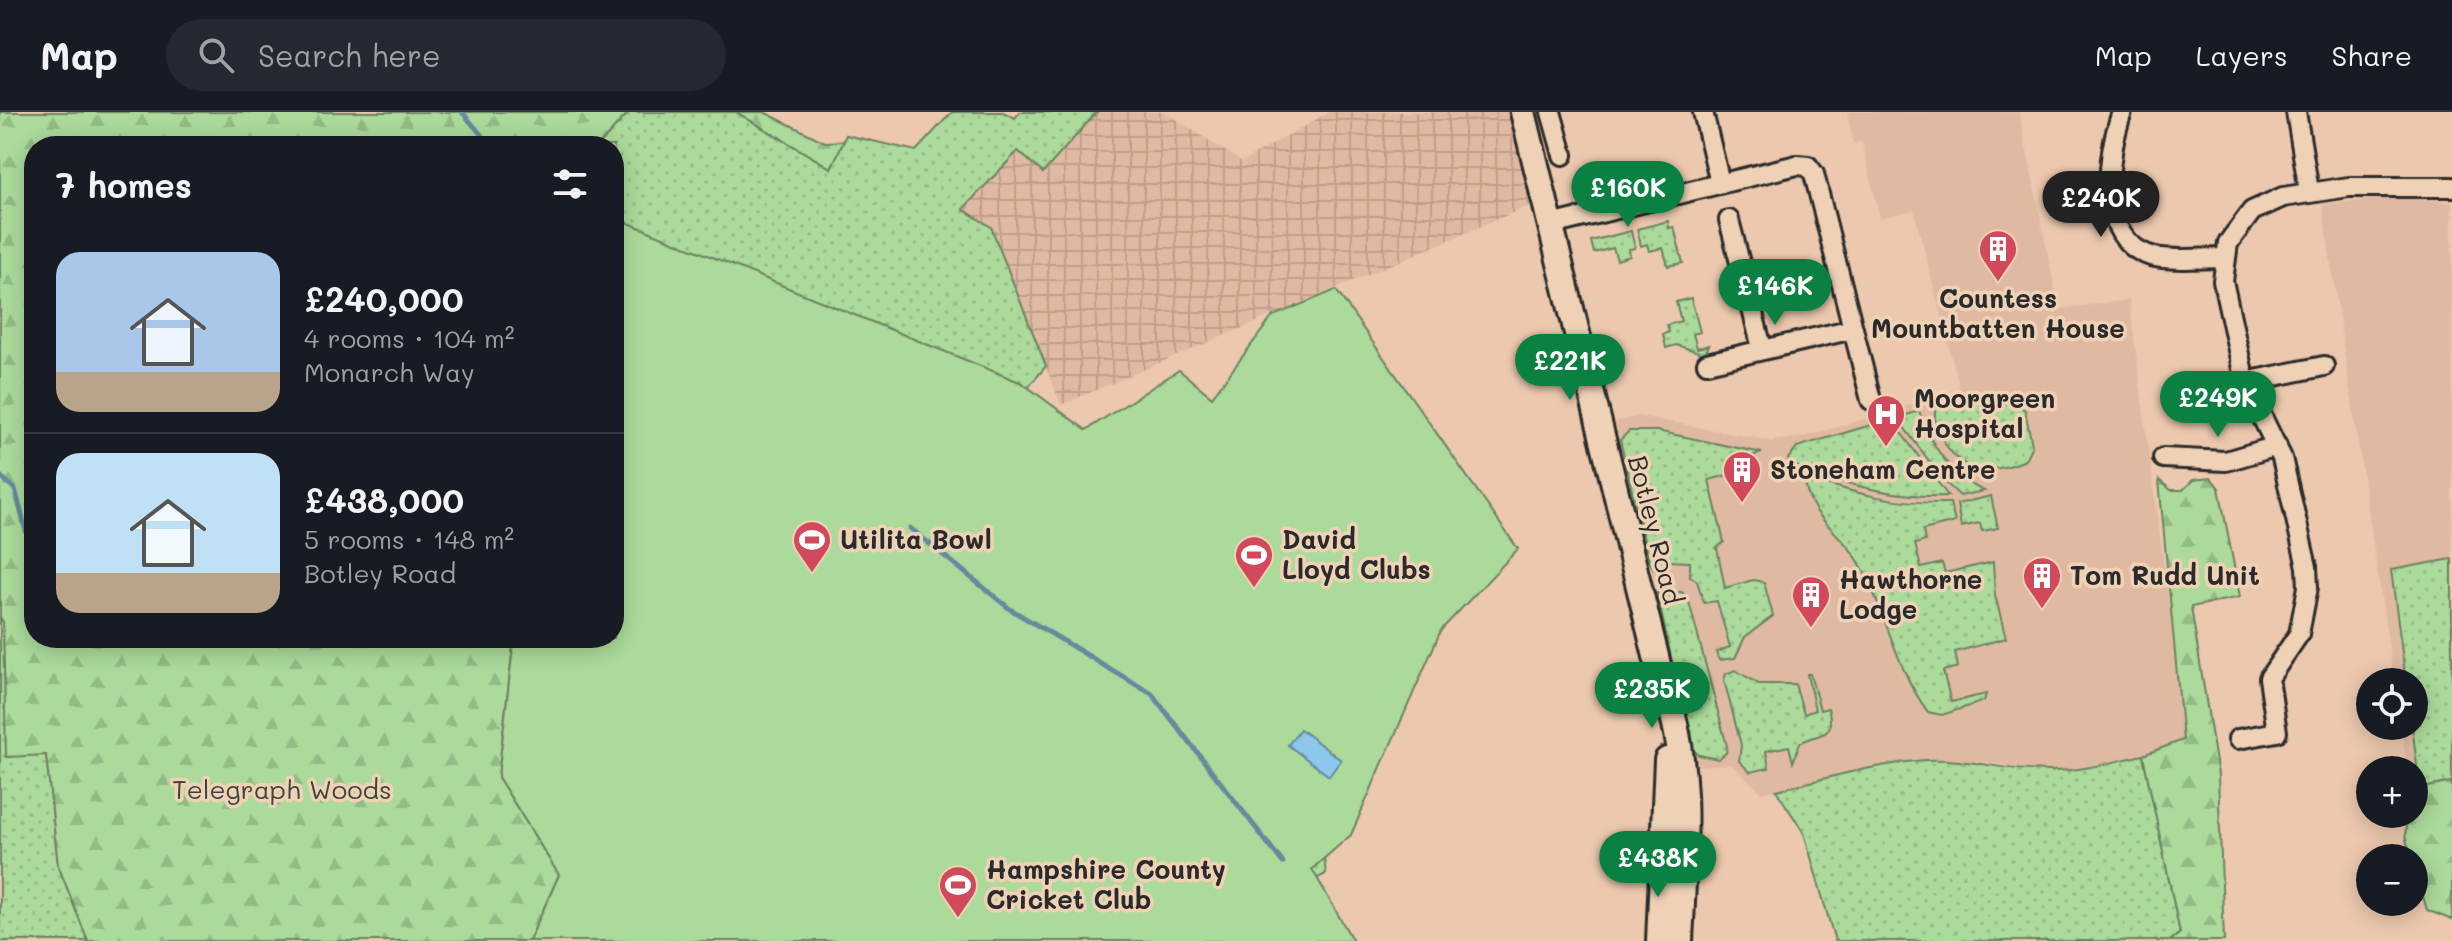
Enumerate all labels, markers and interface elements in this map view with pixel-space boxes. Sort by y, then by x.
search box [166,19,726,91]
text: Map [40,30,118,80]
icon: search [194,33,238,77]
text: Search here [258,35,441,75]
text: Map [2095,37,2152,73]
text: Layers [2196,37,2288,73]
text: Share [2332,37,2412,73]
pin: £160K [1572,161,1684,229]
text: 7 homes [56,162,192,207]
icon: filters [548,162,592,206]
text: £160K [1589,170,1667,204]
pin: £240K [2045,171,2157,239]
text: £240K [2060,180,2142,214]
building icon: Countess Mountbatten House [1977,228,2019,283]
pin: £146K [1719,259,1831,327]
text: £146K [1736,268,1814,302]
text: £240,000 [304,276,464,321]
place label: Countess Mountbatten House [1871,281,2125,345]
icon: home [120,284,216,380]
text: 4 rooms · 104 m² [304,321,515,355]
pin: £221K [1514,334,1626,402]
text: £221K [1533,343,1607,377]
text: Monarch Way [304,355,475,389]
pin: £249K [2162,371,2274,439]
text: £249K [2178,380,2258,414]
place label: Moorgreen Hospital [1914,381,2055,445]
hospital icon: Moorgreen Hospital [1865,393,1907,448]
building icon: Stoneham Centre [1721,449,1763,504]
street label: Botley Road [1621,452,1691,608]
place label: Stoneham Centre [1770,452,1995,486]
text: £438,000 [304,477,464,522]
icon: home [120,485,216,581]
sports icon: Utilita Bowl [791,519,833,574]
text: 5 rooms · 148 m² [304,522,514,556]
place label: Utilita Bowl [840,522,992,556]
place label: David Lloyd Clubs [1282,522,1431,586]
sports icon: David Lloyd Clubs [1233,534,1275,589]
building icon: Tom Rudd Unit [2021,555,2063,610]
text: Botley Road [304,556,456,590]
place label: Tom Rudd Unit [2070,558,2260,592]
place label: Hawthorne Lodge [1839,562,1982,626]
building icon: Hawthorne Lodge [1790,574,1832,629]
pin: £235K [1596,662,1708,730]
map controls [2356,668,2428,916]
button: locate [2356,668,2428,740]
text: £235K [1613,671,1691,705]
button: + [2356,756,2428,828]
park label: Telegraph Woods [172,772,392,806]
pin: £438K [1602,831,1714,899]
text: £438K [1617,840,1699,874]
button: − [2356,844,2428,916]
place label: Hampshire County Cricket Club [986,852,1226,916]
sports icon: Hampshire County Cricket Club [937,864,979,919]

